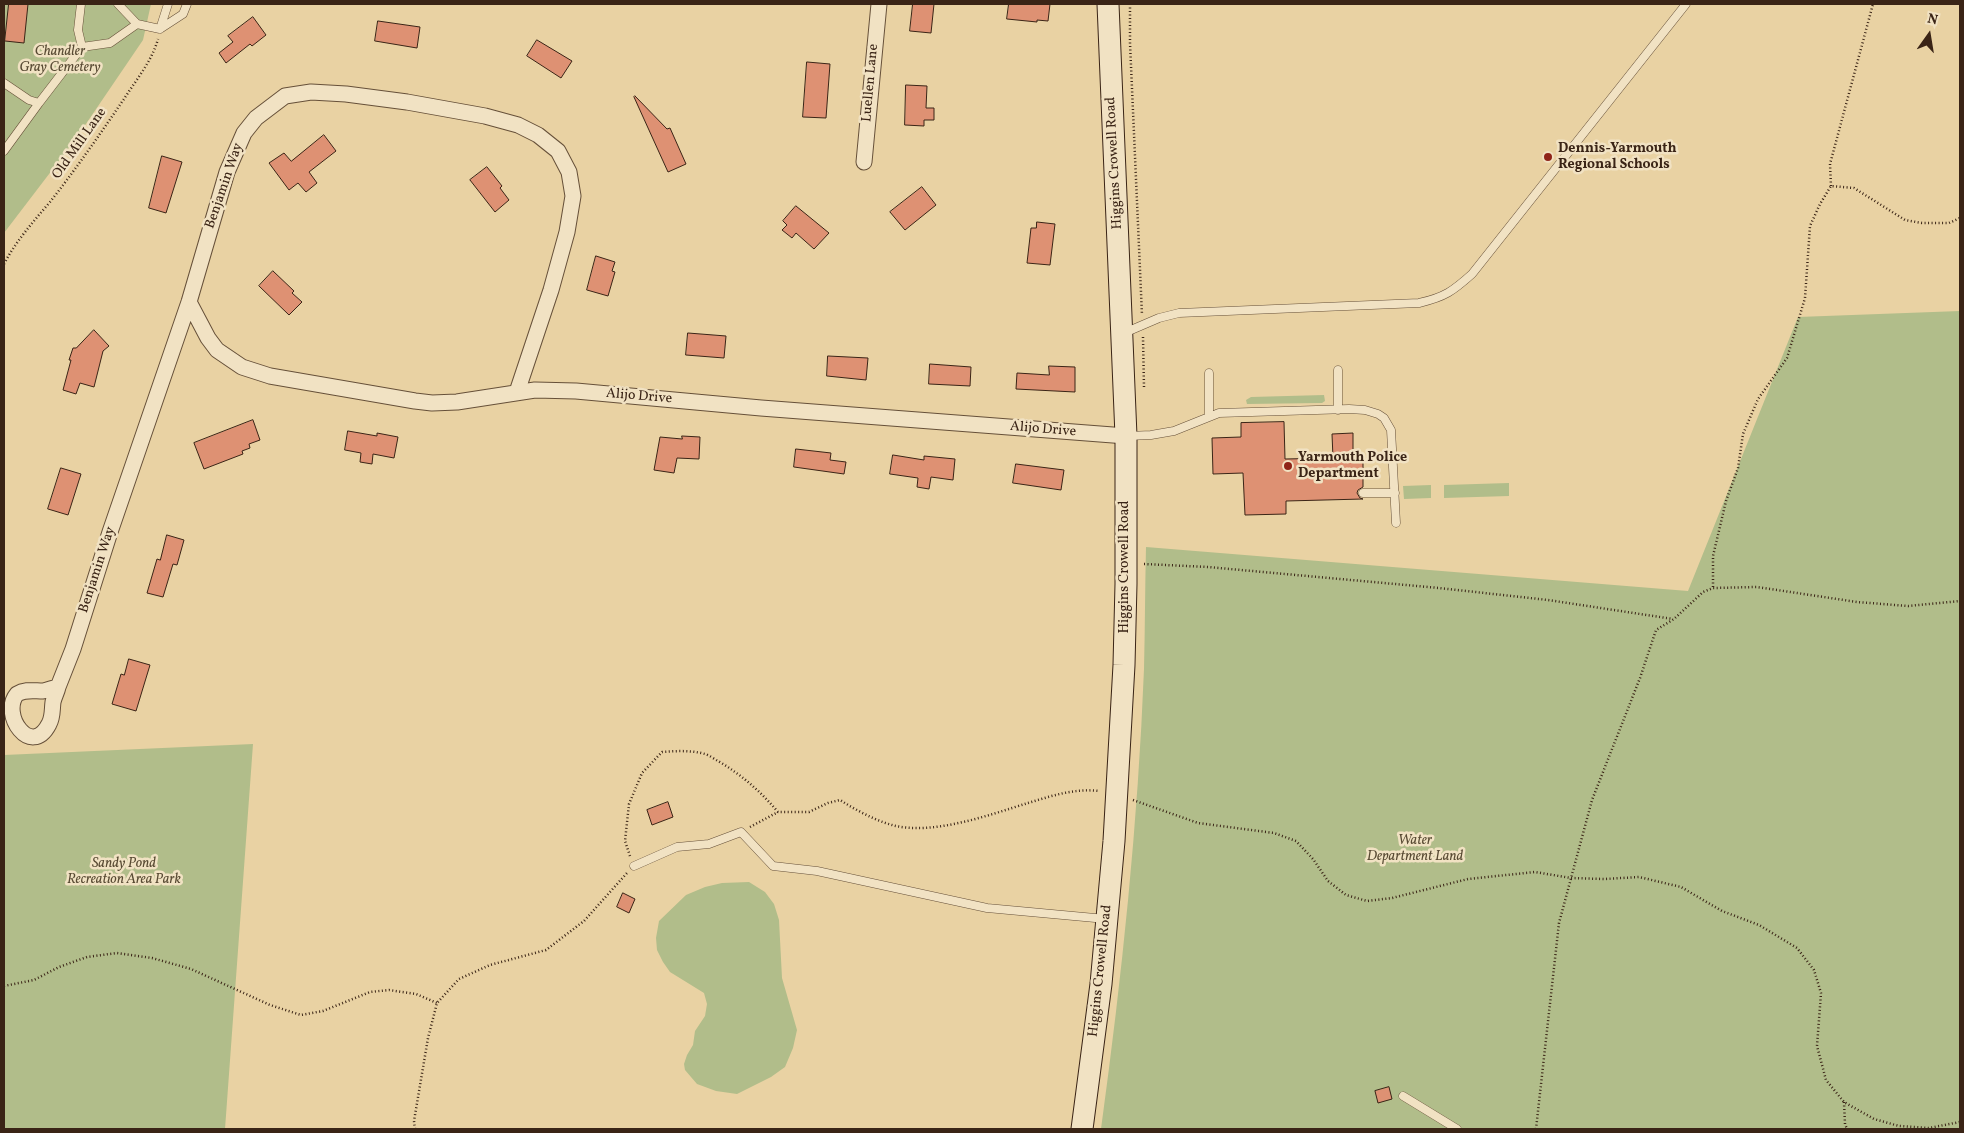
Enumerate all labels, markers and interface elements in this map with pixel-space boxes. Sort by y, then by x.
text: N [1925,9,1940,30]
north arrow [1904,10,1954,60]
street label: Luellen Lane [859,43,883,123]
park label: Chandler Gray Cemetery [19,44,101,76]
street label: Higgins Crowell Road [1103,96,1127,230]
street label: Old Mill Lane [49,105,111,183]
street label: Benjamin Way [202,141,248,231]
place label: Dennis-Yarmouth Regional Schools [1558,141,1677,174]
marker: Dennis-Yarmouth Regional Schools [1542,151,1554,163]
street label: Alijo Drive [605,386,673,408]
street label: Alijo Drive [1009,419,1077,441]
place label: Yarmouth Police Department [1298,450,1407,482]
marker: Yarmouth Police Department [1282,460,1294,472]
street label: Higgins Crowell Road [1117,501,1133,633]
street label: Benjamin Way [76,525,120,615]
park label: Water Department Land [1367,833,1463,866]
park label: Sandy Pond Recreation Area Park [67,856,181,889]
street label: Higgins Crowell Road [1086,904,1116,1038]

